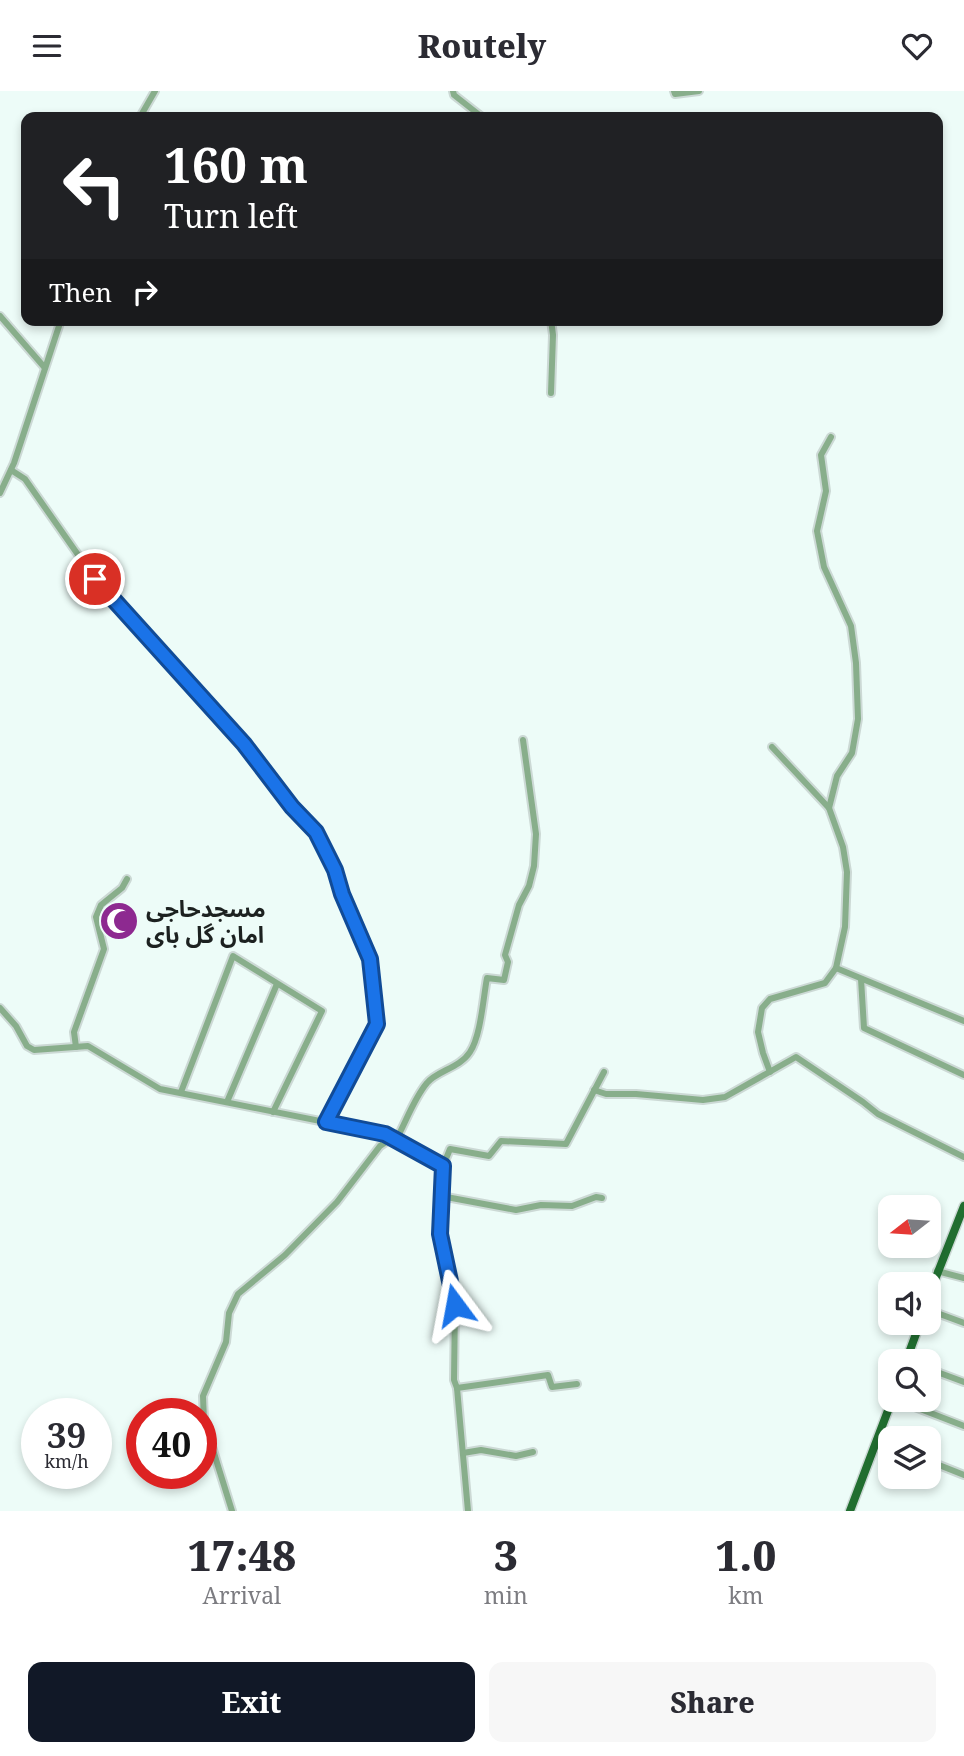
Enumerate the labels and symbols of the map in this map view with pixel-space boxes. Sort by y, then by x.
pin [65,549,125,609]
place label: مسجدحاجی امان گل بای [146,892,266,950]
mosque icon: مسجدحاجی امان گل بای [98,900,140,942]
north arrow [878,1195,942,1258]
position arrow [418,1268,492,1342]
speed limit sign: 40 [126,1398,217,1489]

